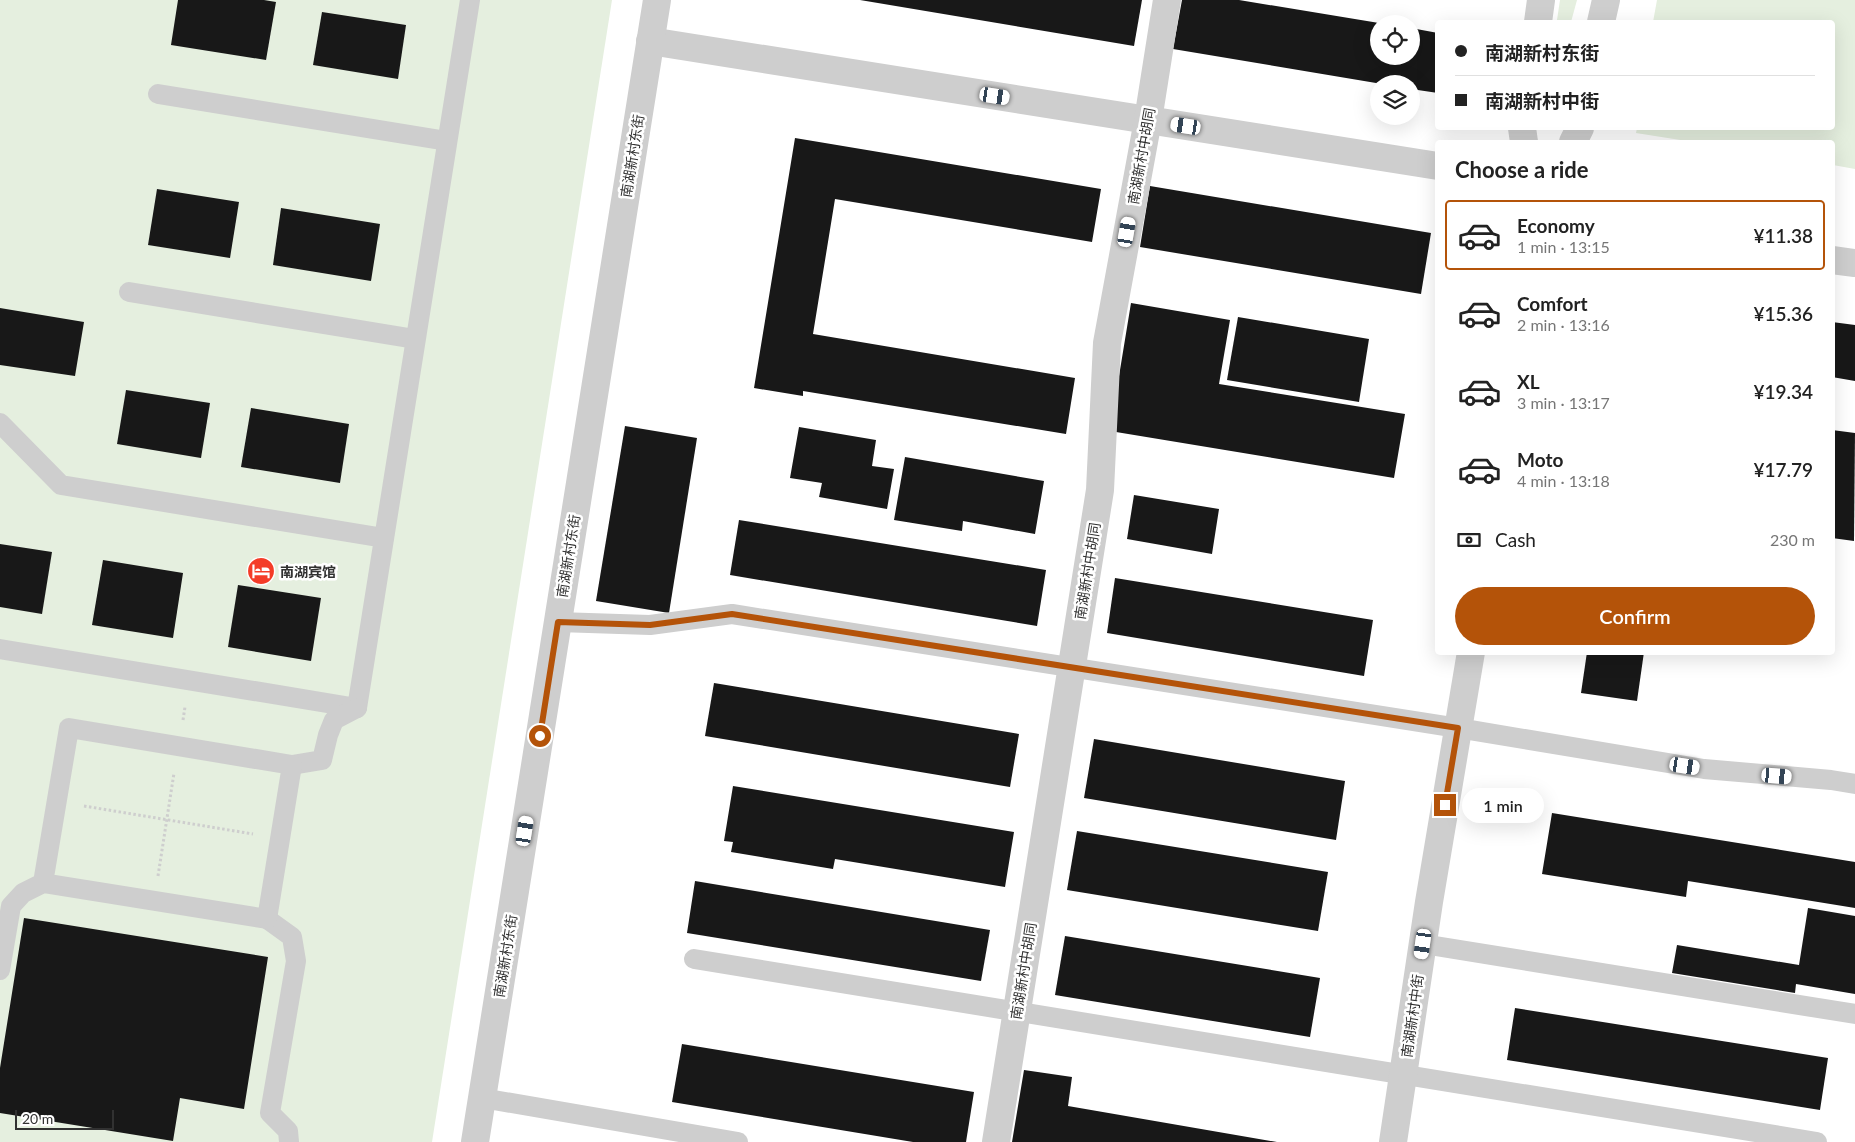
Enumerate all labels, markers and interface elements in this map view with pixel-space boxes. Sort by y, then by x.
map controls [1370,15,1420,125]
button: locate [1370,15,1420,65]
text: 南湖新村东街 [1485,41,1599,64]
button: layers [1370,75,1420,125]
car [979,86,1010,106]
text: 南湖新村中街 [1485,89,1599,112]
street label: 南湖新村中胡同 [1124,106,1158,206]
street label: 南湖新村东街 [617,113,647,199]
car [1170,116,1201,136]
text: Choose a ride [1455,156,1589,183]
icon: car [1457,213,1502,258]
text: Economy [1517,214,1595,237]
car [1117,216,1136,248]
text: ¥11.38 [1753,224,1813,247]
text: 1 min · 13:15 [1517,237,1610,256]
icon: car [1457,291,1502,336]
text: Comfort [1517,292,1588,315]
text: ¥15.36 [1753,302,1813,325]
text: 2 min · 13:16 [1517,315,1610,334]
icon: car [1457,369,1502,414]
text: XL [1517,370,1540,393]
text: ¥19.34 [1753,380,1813,403]
text: 3 min · 13:17 [1517,393,1610,412]
icon: car [1457,447,1502,492]
text: Moto [1517,448,1563,471]
text: ¥17.79 [1753,458,1813,481]
text: 4 min · 13:18 [1517,471,1610,490]
street label: 南湖新村东街 [553,513,583,599]
street label: 南湖新村中胡同 [1071,521,1103,621]
icon: cash [1455,526,1483,554]
text: Cash [1495,528,1536,551]
text: 230 m [1770,530,1815,549]
hotel icon: 南湖宾馆 [246,556,276,586]
place label: 南湖宾馆 [280,563,336,580]
button: Confirm [1455,587,1815,645]
route start [529,725,551,747]
car [1669,756,1700,776]
car [1761,767,1792,785]
callout: 1 min [1462,788,1545,822]
route end [1434,794,1456,816]
text: 1 min [1483,796,1523,815]
car [515,815,534,847]
street label: 南湖新村东街 [490,913,520,999]
street label: 南湖新村中胡同 [1007,921,1039,1021]
car [1413,928,1432,960]
street label: 南湖新村中街 [1398,973,1426,1059]
scale bar [15,1107,114,1130]
text: 20 m [22,1110,53,1127]

